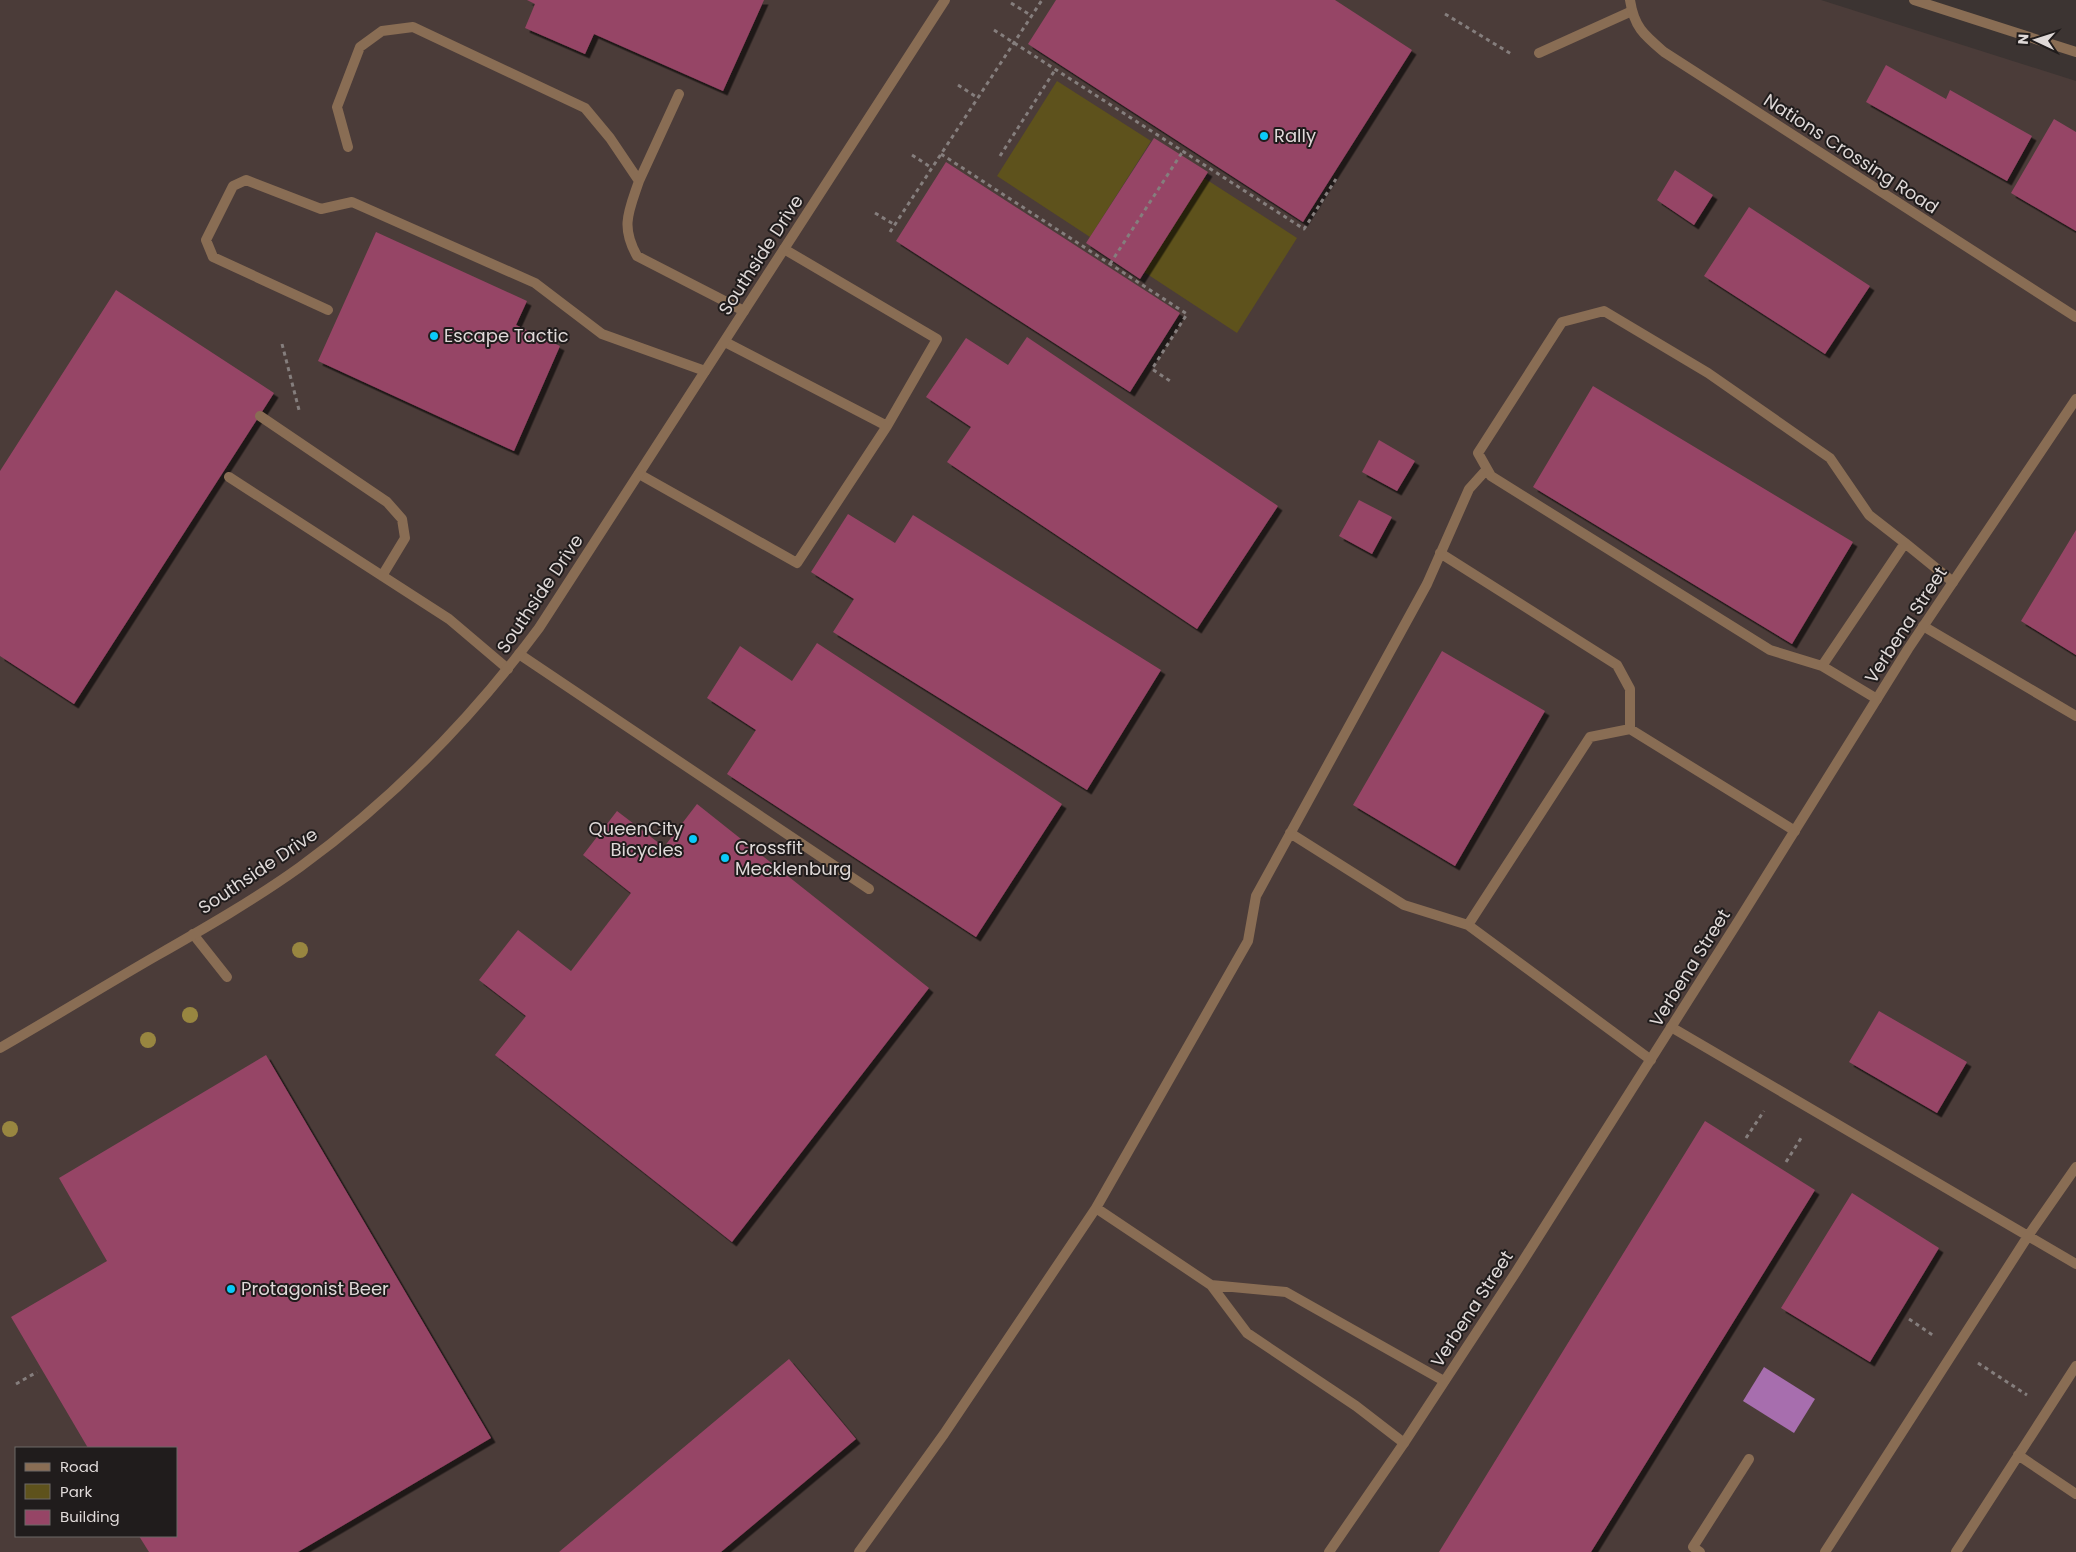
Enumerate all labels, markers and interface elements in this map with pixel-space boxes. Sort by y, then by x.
north arrow [2011,15,2061,65]
text: N [2013,33,2033,45]
street label: Nations Crossing Road [1759,88,1943,220]
place label: Rally [1274,123,1316,148]
marker: Rally [1258,130,1270,142]
street label: Southside Drive [712,190,809,320]
place label: Escape Tactic [444,323,569,348]
marker: Escape Tactic [428,330,440,342]
street label: Southside Drive [490,529,589,658]
street label: Verbena Street [1858,561,1953,688]
place label: QueenCity Bicycles [588,816,683,862]
street label: Southside Drive [193,821,322,920]
marker: QueenCity Bicycles [687,833,699,845]
place label: Crossfit Mecklenburg [735,835,852,881]
marker: Crossfit Mecklenburg [719,852,731,864]
street label: Verbena Street [1643,904,1736,1031]
street label: Verbena Street [1424,1245,1519,1372]
place label: Protagonist Beer [241,1276,389,1301]
marker: Protagonist Beer [225,1283,237,1295]
legend [15,1447,178,1537]
text: Road [60,1456,99,1477]
text: Park [60,1481,92,1502]
text: Building [60,1506,120,1527]

